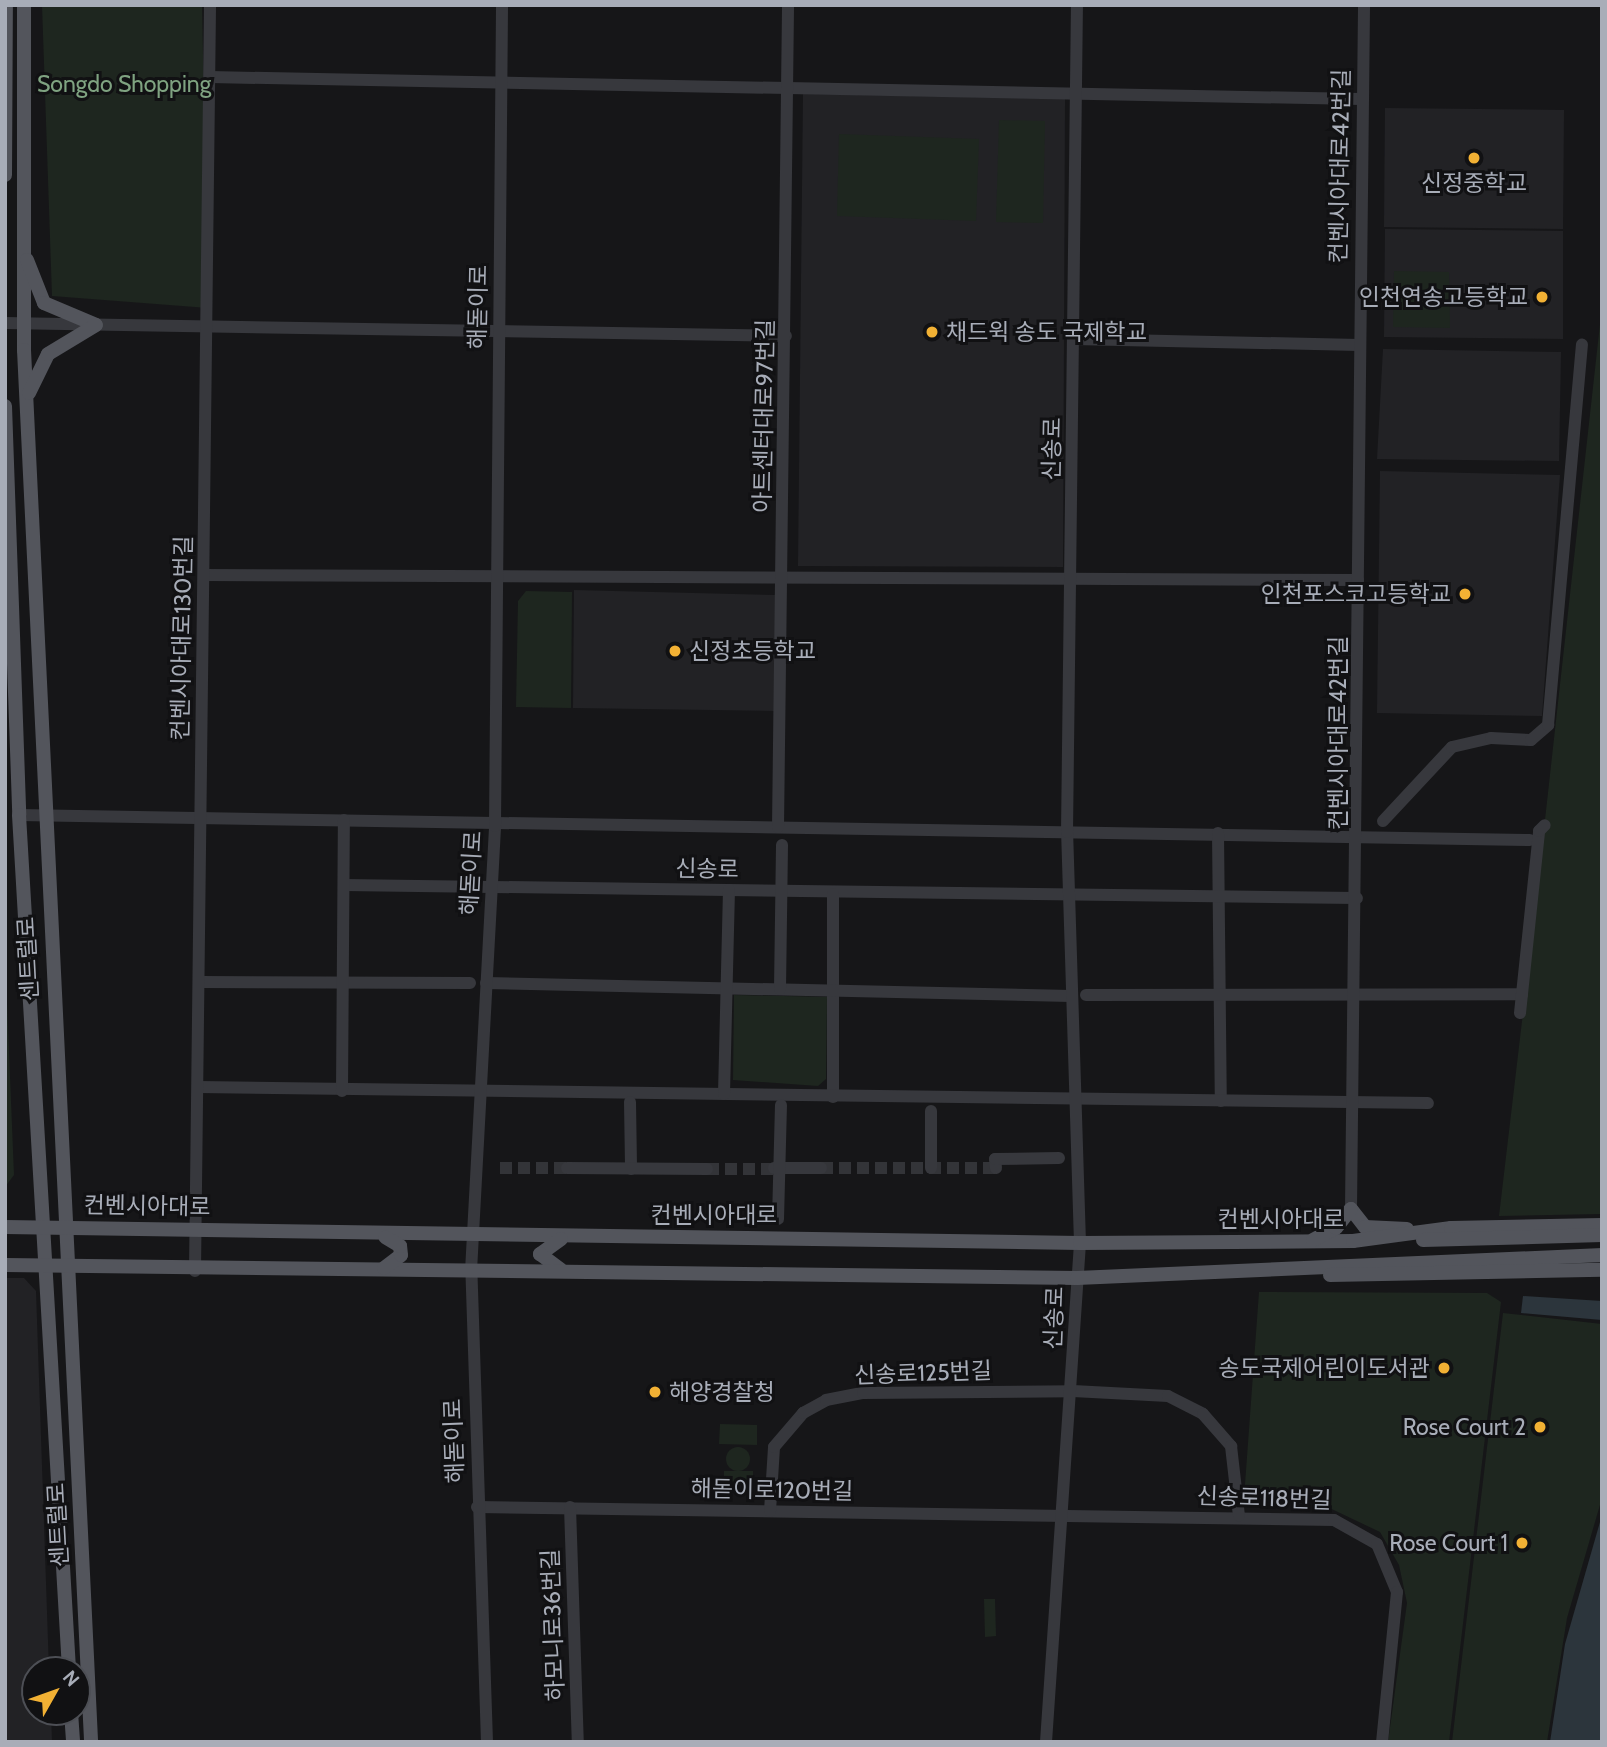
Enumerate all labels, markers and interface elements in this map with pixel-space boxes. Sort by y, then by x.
street label: 컨벤시아대로42번길 [1325,68,1355,264]
park label: Songdo Shopping [37,70,211,98]
marker: 신정중학교 [1466,150,1482,166]
place label: 신정중학교 [1421,169,1527,197]
street label: 해돋이로 [463,264,493,350]
place label: 인천연송고등학교 [1359,283,1528,311]
marker: 인천연송고등학교 [1534,289,1550,305]
place label: 채드윅 송도 국제학교 [946,318,1147,346]
street label: 아트센터대로97번길 [749,319,779,513]
marker: 채드윅 송도 국제학교 [924,324,940,340]
street label: 신송로 [1038,417,1066,481]
street label: 컨벤시아대로130번길 [166,535,198,741]
place label: 인천포스코고등학교 [1261,580,1451,608]
marker: 인천포스코고등학교 [1457,586,1473,602]
street label: 컨벤시아대로42번길 [1324,636,1352,830]
place label: 신정초등학교 [689,637,816,665]
marker: 신정초등학교 [667,643,683,659]
street label: 해돋이로 [455,830,487,916]
street label: 신송로 [675,855,739,883]
street label: 센트럴로 [12,916,44,1002]
street label: 컨벤시아대로 [83,1191,211,1221]
street label: 컨벤시아대로 [651,1201,777,1229]
street label: 컨벤시아대로 [1218,1205,1344,1233]
street label: 신송로 [1039,1286,1069,1350]
place label: 송도국제어린이도서관 [1218,1354,1430,1382]
street label: 신송로125번길 [854,1357,992,1389]
marker: 송도국제어린이도서관 [1436,1360,1452,1376]
place label: 해양경찰청 [669,1378,775,1406]
marker: 해양경찰청 [647,1384,663,1400]
street label: 해돋이로 [439,1398,469,1484]
place label: Rose Court 2 [1403,1413,1526,1441]
marker: Rose Court 2 [1532,1419,1548,1435]
street label: 해돋이로120번길 [690,1475,854,1505]
street label: 센트럴로 [42,1482,74,1568]
street label: 신송로118번길 [1196,1482,1332,1514]
place label: Rose Court 1 [1389,1529,1508,1557]
marker: Rose Court 1 [1514,1535,1530,1551]
street label: 하모니로36번길 [537,1548,569,1702]
north arrow [21,1656,91,1726]
text: N [58,1666,84,1691]

